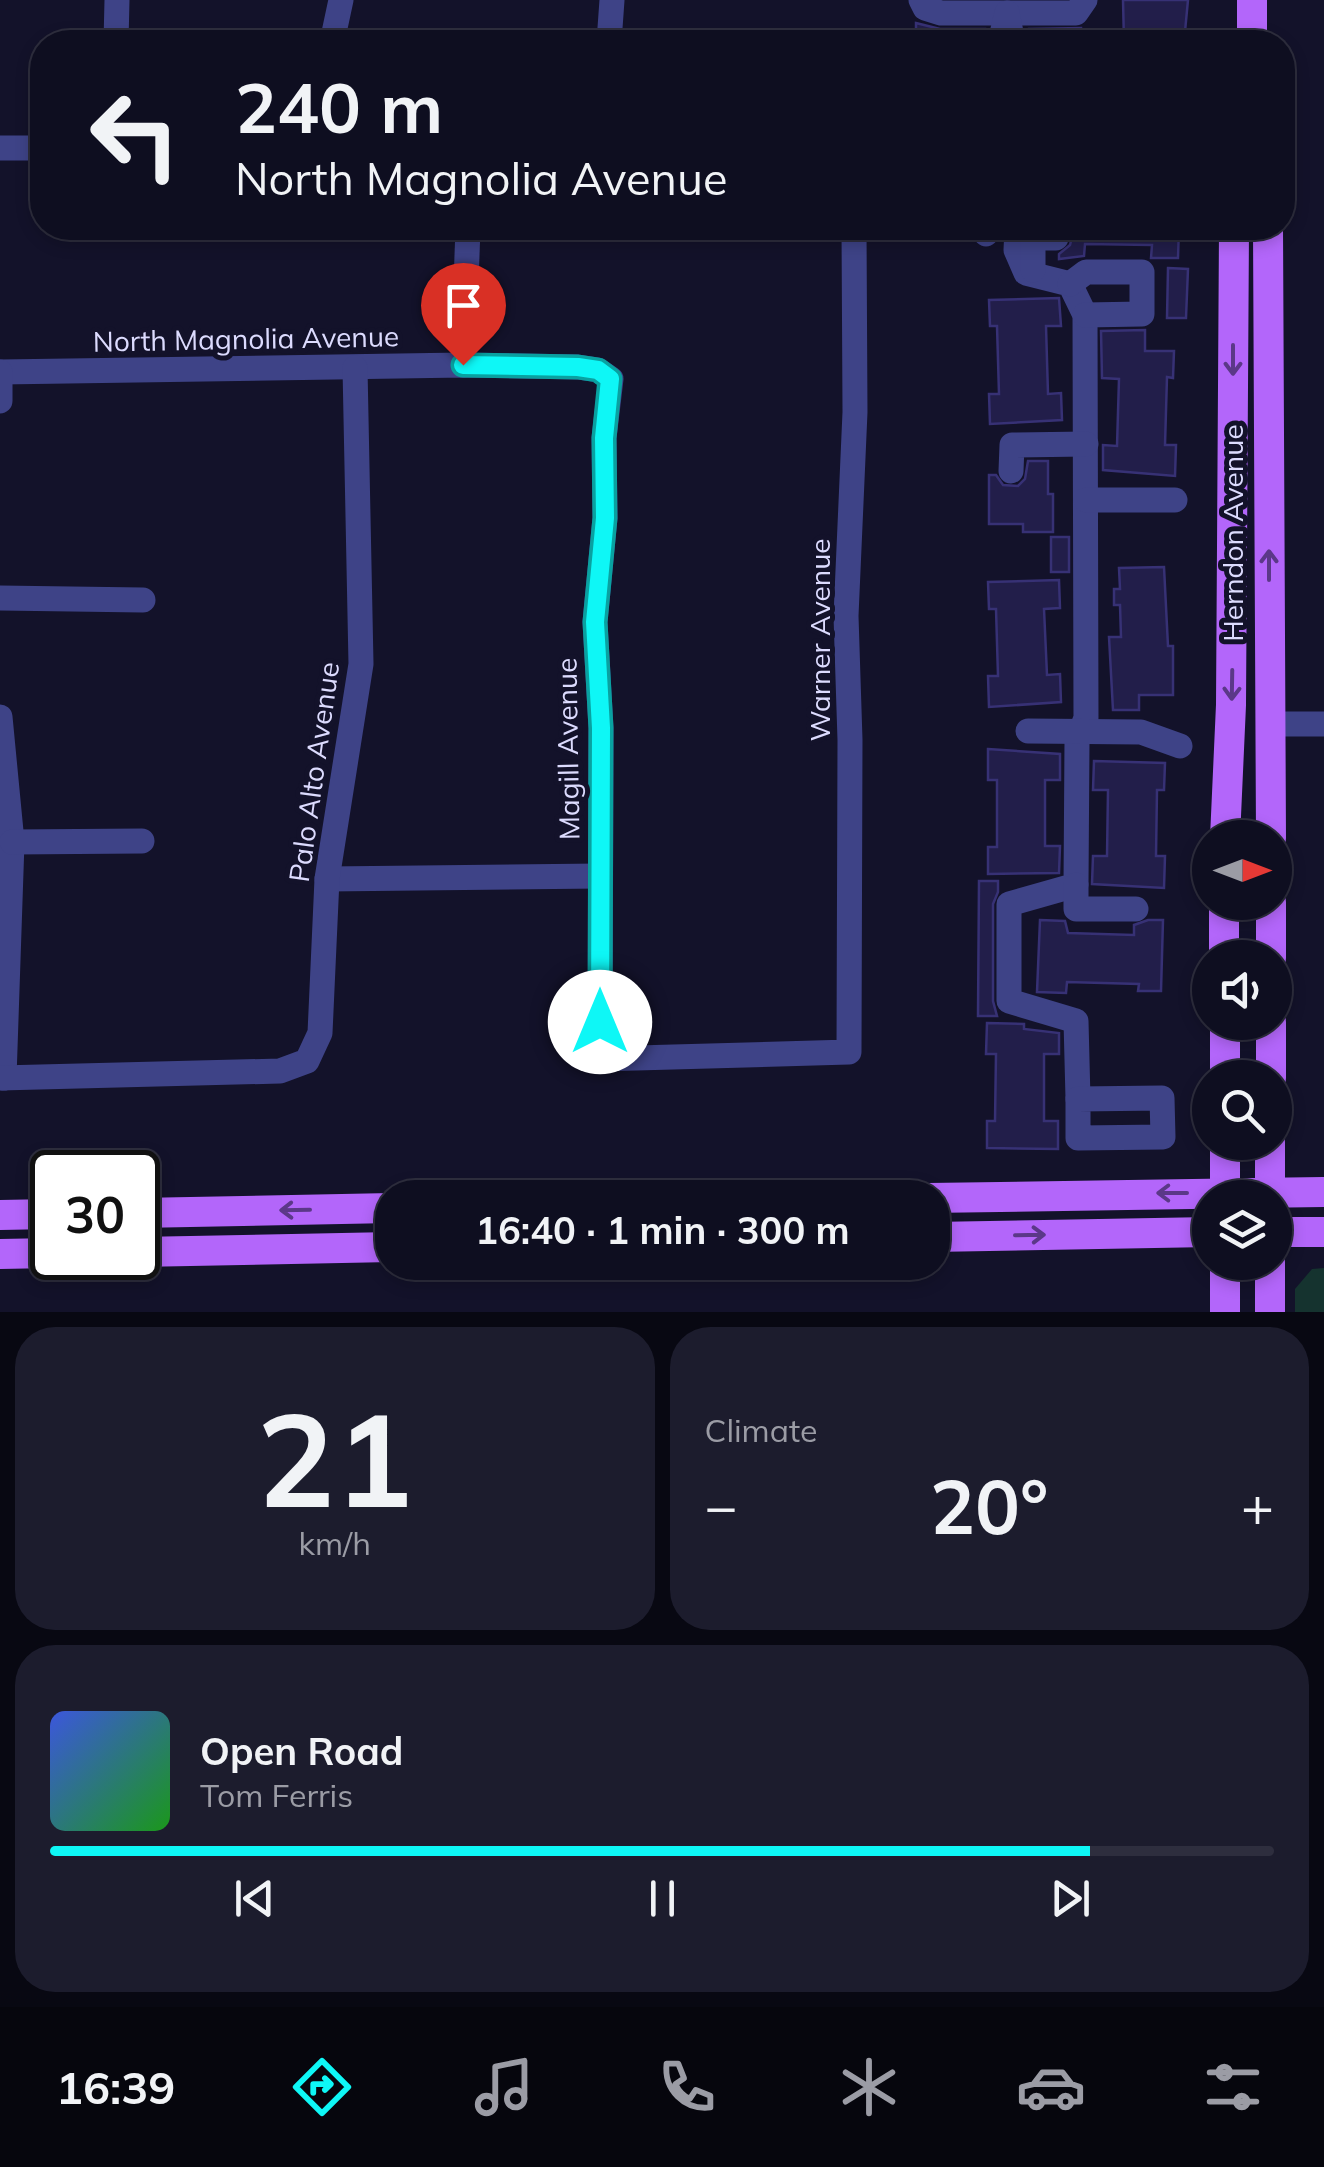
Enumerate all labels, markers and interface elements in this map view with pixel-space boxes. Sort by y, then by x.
text: 240 m [235,63,443,151]
icon: left [70,70,200,200]
text: North Magnolia Avenue [235,150,727,206]
pin [421,263,506,366]
icon: arrive [436,278,491,333]
street label: North Magnolia Avenue [93,318,399,359]
one-way arrow [1224,343,1243,375]
street label: Herndon Avenue [1215,424,1250,642]
street label: Warner Avenue [802,538,837,742]
one-way arrow [1260,550,1279,582]
street label: Magill Avenue [548,657,587,841]
street label: Palo Alto Avenue [281,660,346,884]
one-way arrow [1222,668,1241,700]
north arrow [1192,820,1292,920]
map controls [1192,820,1292,1280]
button: sound [1192,940,1292,1040]
position arrow [548,970,652,1074]
button: search [1192,1060,1292,1160]
speed limit sign: 30 [30,1150,160,1280]
button: layers [1192,1180,1292,1280]
one-way arrow [1157,1184,1190,1202]
one-way arrow [280,1200,312,1219]
text: 16:40 · 1 min · 300 m [475,1206,850,1254]
one-way arrow [1013,1225,1045,1244]
text: 21 [257,1376,413,1540]
text: Climate [705,1410,817,1450]
text: 20° [930,1459,1048,1553]
text: − [705,1471,738,1540]
text: + [1241,1471,1274,1540]
text: km/h [299,1523,371,1563]
text: Open Road [200,1727,403,1775]
text: Tom Ferris [200,1775,353,1815]
icon: previous [227,1871,282,1926]
icon: pause [635,1871,690,1926]
icon: next [1043,1871,1098,1926]
icon: directions [287,2052,357,2122]
icon: music [469,2052,539,2122]
icon: phone [652,2052,722,2122]
icon: climate [834,2052,904,2122]
icon: car [1016,2052,1086,2122]
icon: filters [1198,2052,1268,2122]
text: 16:39 [56,2059,175,2115]

